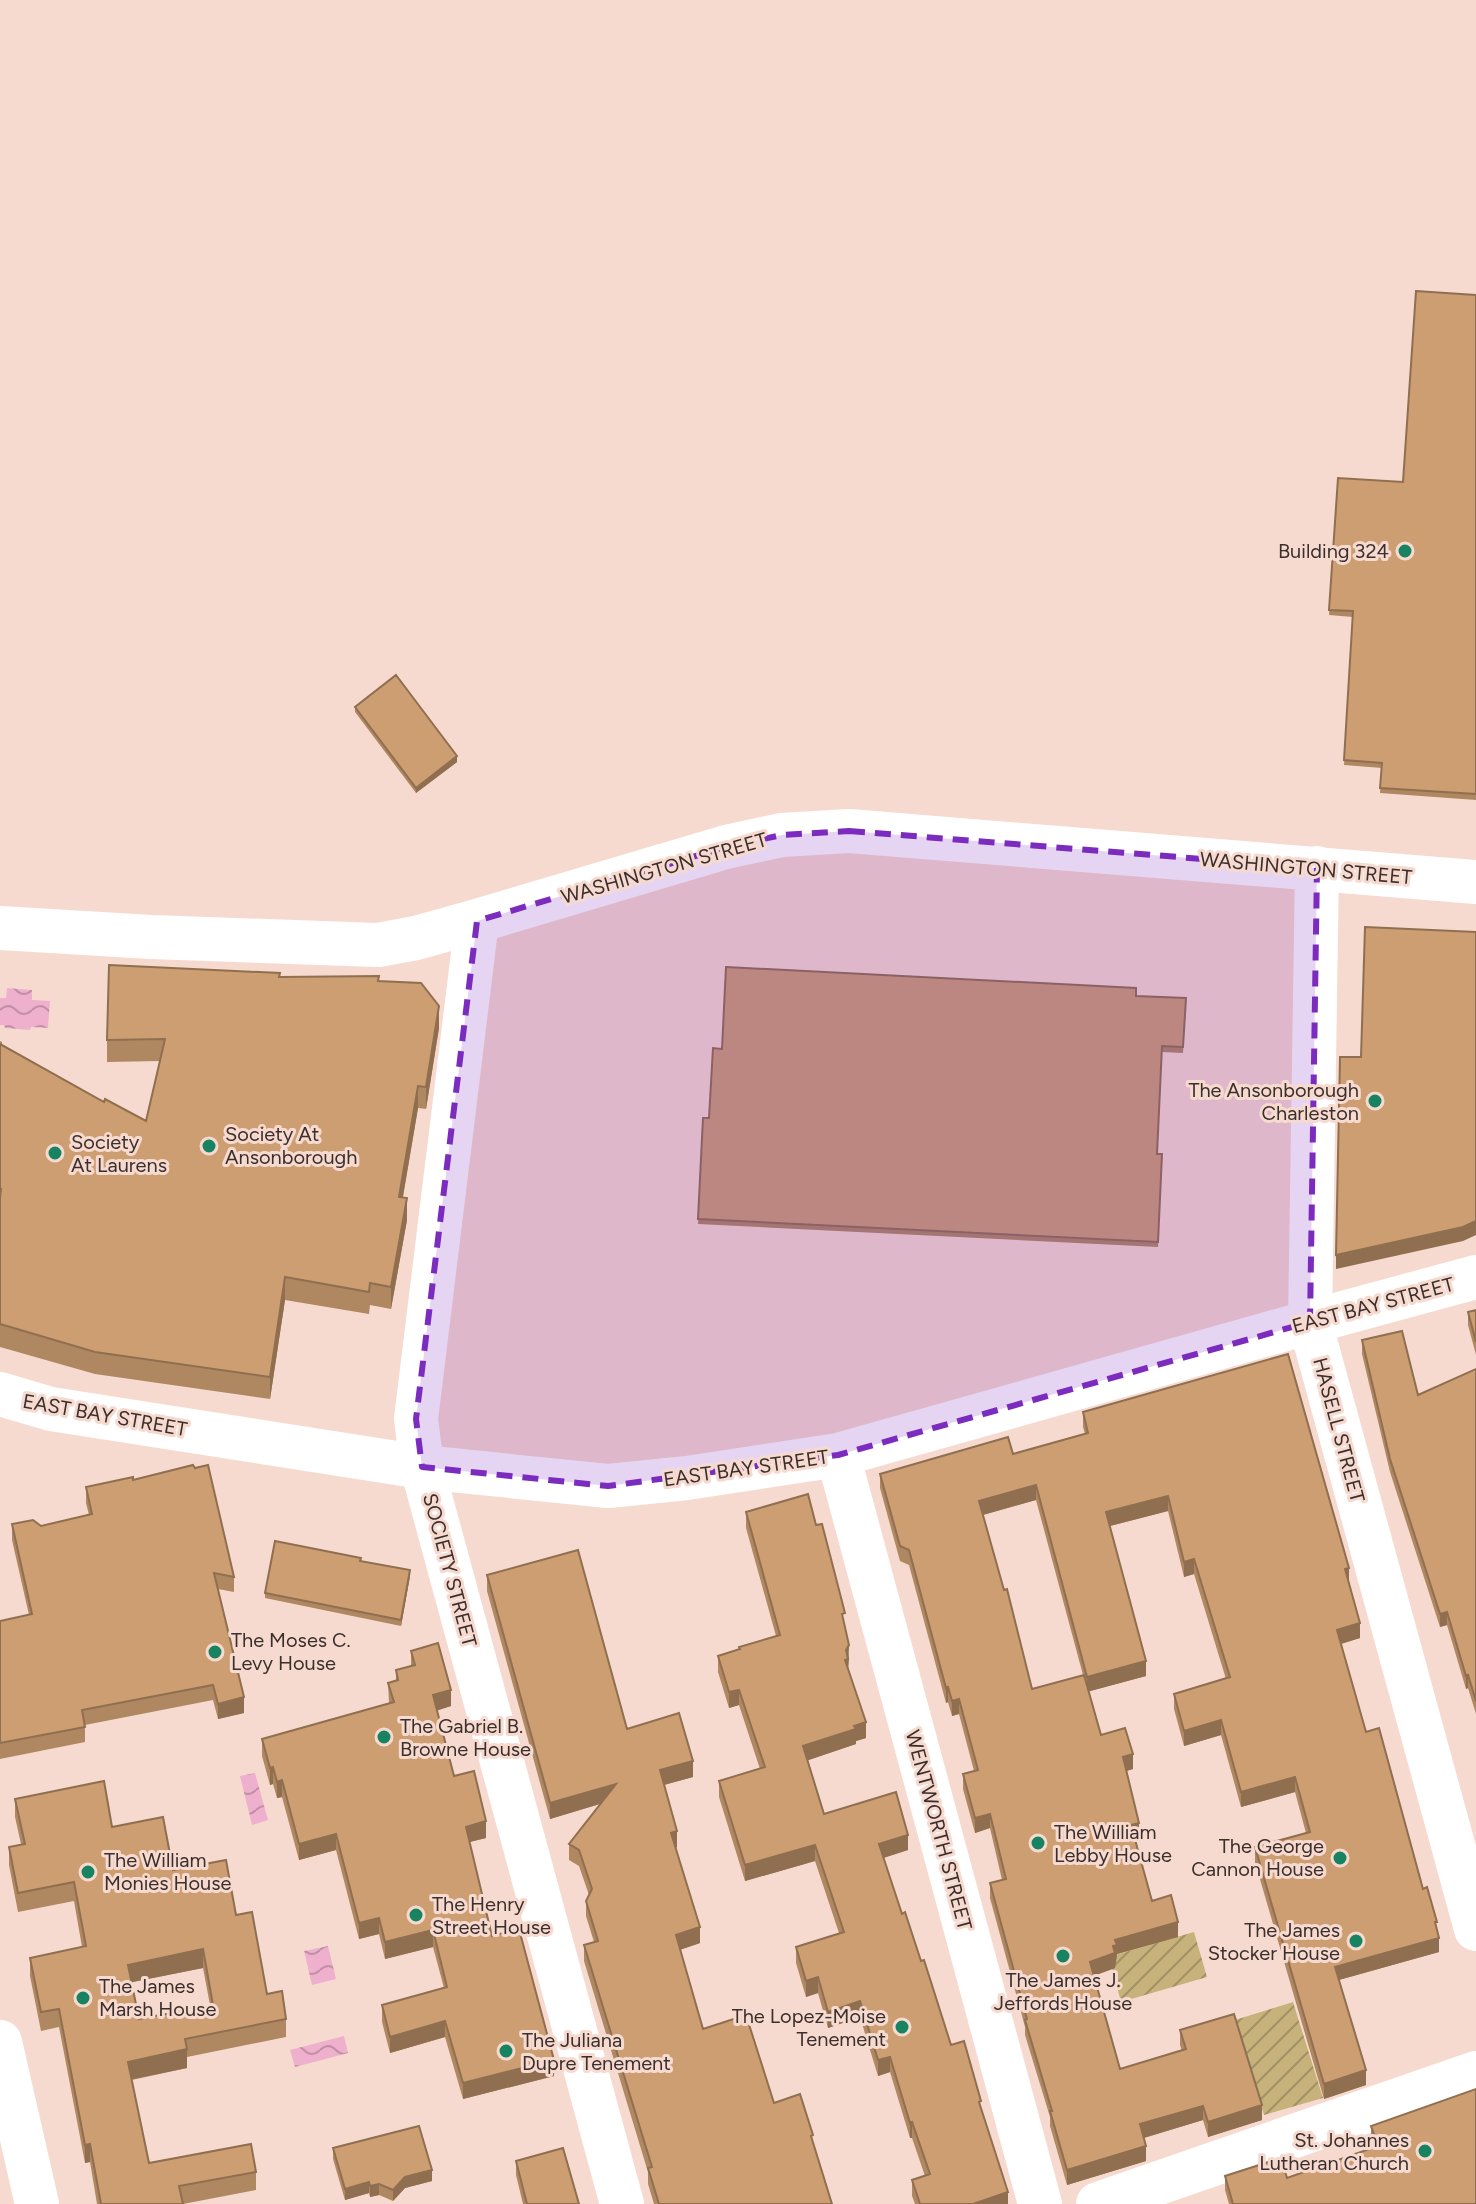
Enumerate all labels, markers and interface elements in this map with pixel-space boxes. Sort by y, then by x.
place label: Building 324 [1278,539,1389,563]
marker: Building 324 [1396,542,1414,560]
street label: WASHINGTON STREET [558,827,770,909]
street label: WASHINGTON STREET [1199,847,1413,889]
place label: The Ansonborough Charleston [1188,1078,1359,1125]
marker: The Ansonborough Charleston [1366,1092,1384,1110]
place label: Society At Ansonborough [225,1122,358,1169]
place label: Society At Laurens [71,1130,167,1177]
marker: Society At Ansonborough [200,1137,218,1155]
marker: Society At Laurens [46,1144,64,1162]
street label: EAST BAY STREET [1289,1272,1457,1338]
street label: HASELL STREET [1308,1355,1370,1505]
street label: EAST BAY STREET [21,1389,189,1441]
street label: EAST BAY STREET [662,1445,830,1491]
street label: SOCIETY STREET [418,1491,482,1649]
place label: The Moses C. Levy House [231,1628,351,1675]
marker: The Moses C. Levy House [206,1643,224,1661]
place label: The Gabriel B. Browne House [400,1714,531,1761]
street label: WENTWORTH STREET [901,1727,977,1933]
marker: The Gabriel B. Browne House [375,1728,393,1746]
place label: The William Lebby House [1054,1820,1172,1867]
marker: The William Lebby House [1029,1834,1047,1852]
place label: The George Cannon House [1191,1834,1324,1881]
place label: The William Monies House [104,1848,232,1895]
marker: The George Cannon House [1331,1849,1349,1867]
marker: The William Monies House [79,1863,97,1881]
place label: The Henry Street House [432,1892,551,1939]
marker: The Henry Street House [407,1906,425,1924]
place label: The James Stocker House [1208,1918,1340,1965]
marker: The James Stocker House [1347,1932,1365,1950]
marker: The James J. Jeffords House [1054,1947,1072,1965]
place label: The James J. Jeffords House [994,1968,1132,2015]
place label: The James Marsh House [99,1974,216,2021]
marker: The James Marsh House [74,1989,92,2007]
place label: The Lopez-Moise Tenement [732,2004,886,2051]
marker: The Lopez-Moise Tenement [893,2018,911,2036]
place label: The Juliana Dupre Tenement [522,2028,671,2075]
marker: The Juliana Dupre Tenement [497,2042,515,2060]
place label: St. Johannes Lutheran Church [1259,2128,1409,2175]
marker: St. Johannes Lutheran Church [1416,2142,1434,2160]

